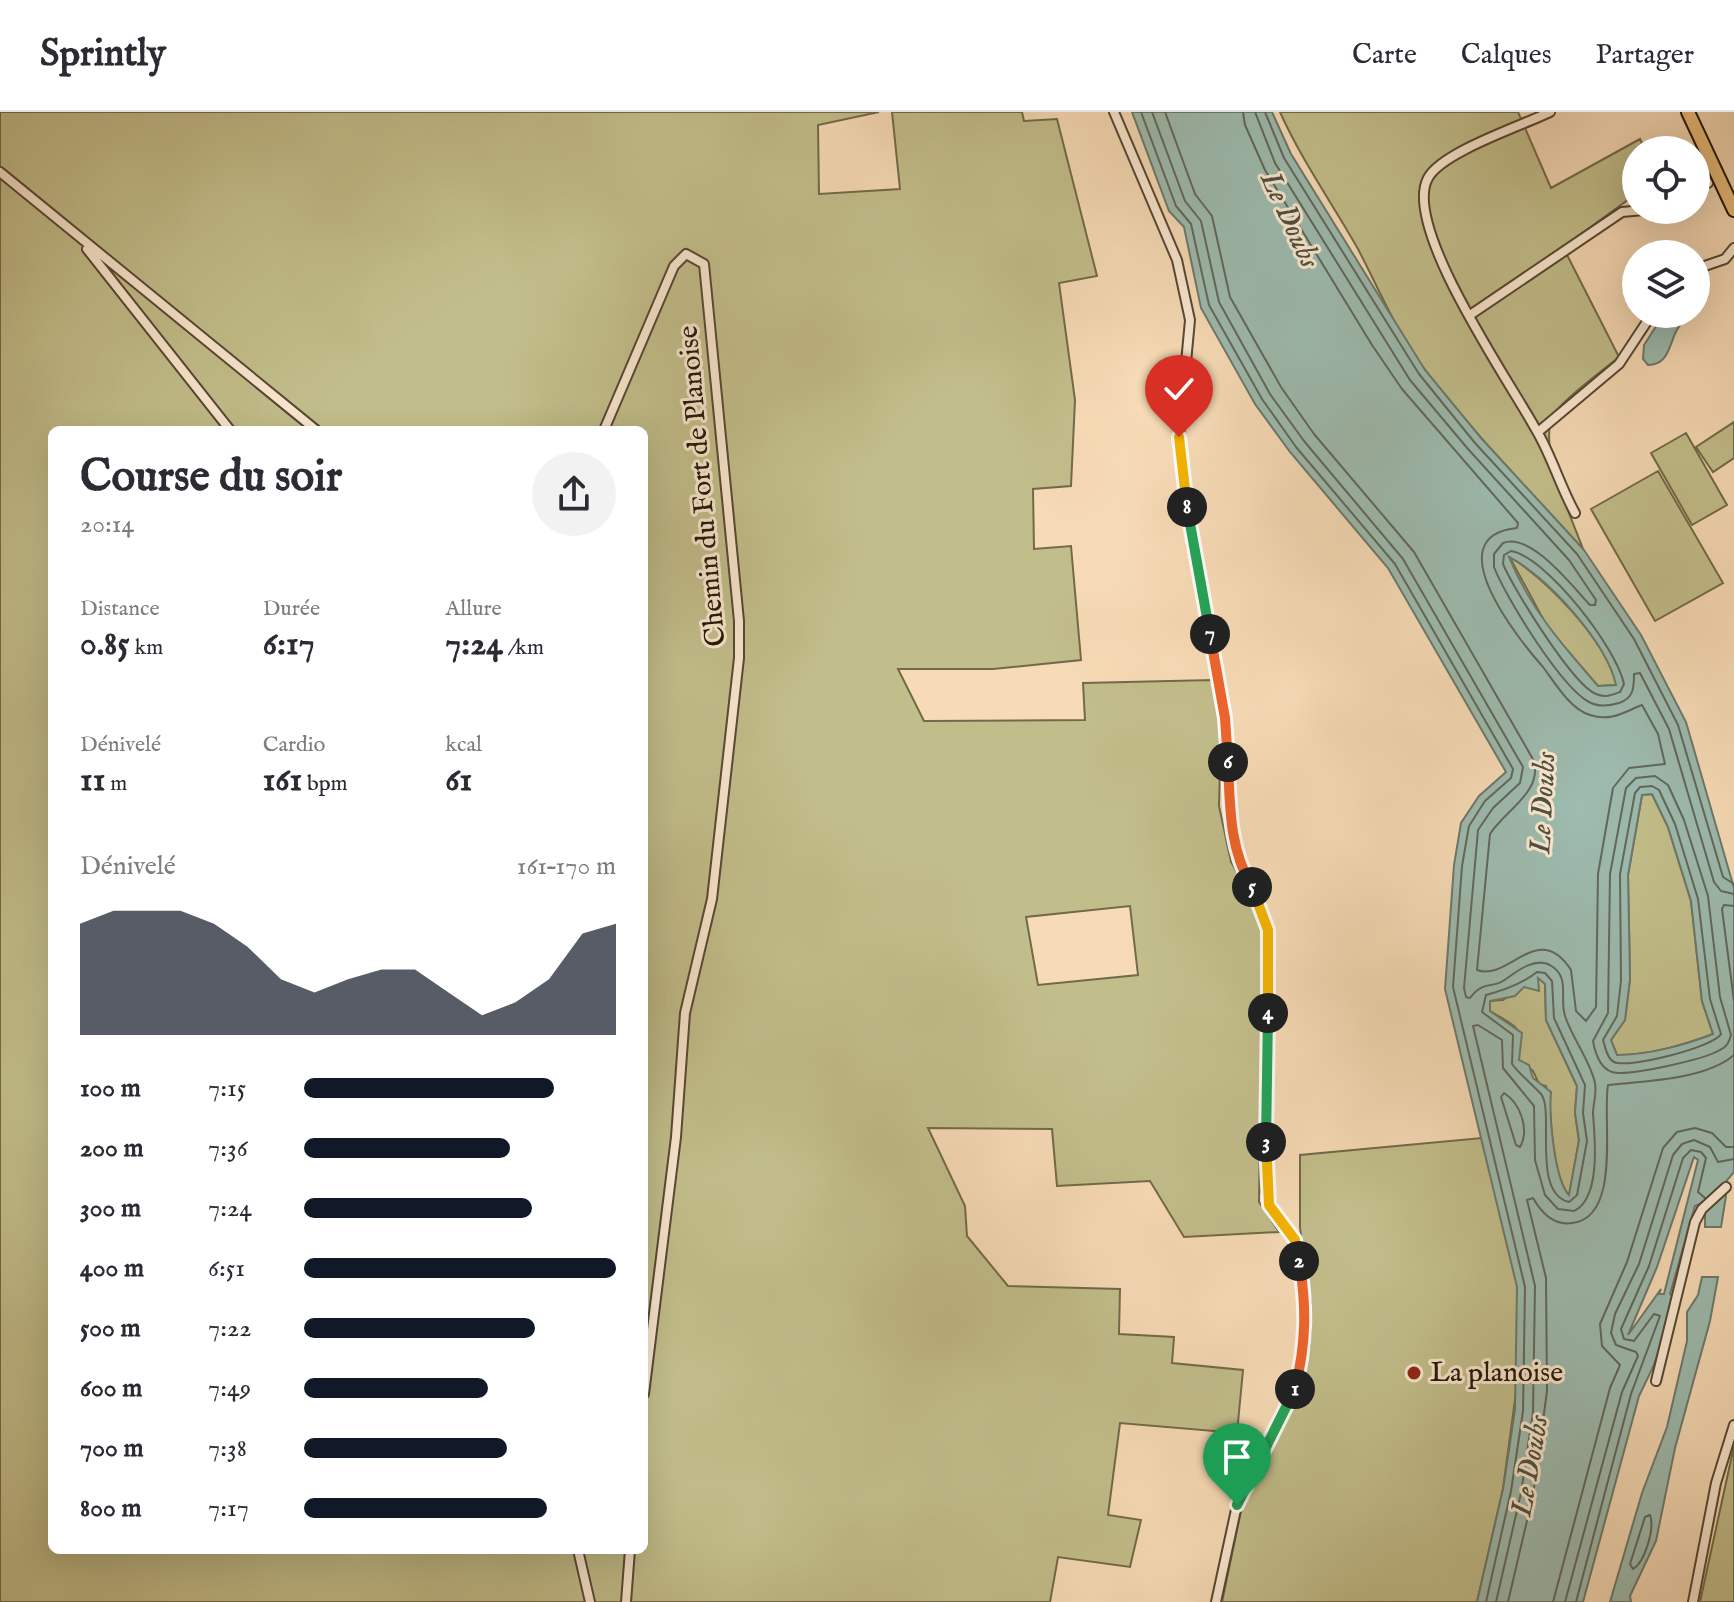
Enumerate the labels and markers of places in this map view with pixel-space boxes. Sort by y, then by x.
pin [1145,355,1213,437]
pin: 8 [1167,487,1207,527]
pin: 7 [1190,614,1230,654]
pin: 6 [1208,742,1248,782]
pin: 5 [1232,867,1272,907]
pin: 4 [1248,993,1288,1033]
pin: 3 [1246,1122,1286,1162]
pin: 2 [1279,1241,1319,1281]
place label: La planoise [1430,1356,1563,1391]
marker: La planoise [1405,1364,1423,1382]
pin: 1 [1275,1369,1315,1409]
pin [1203,1423,1271,1505]

